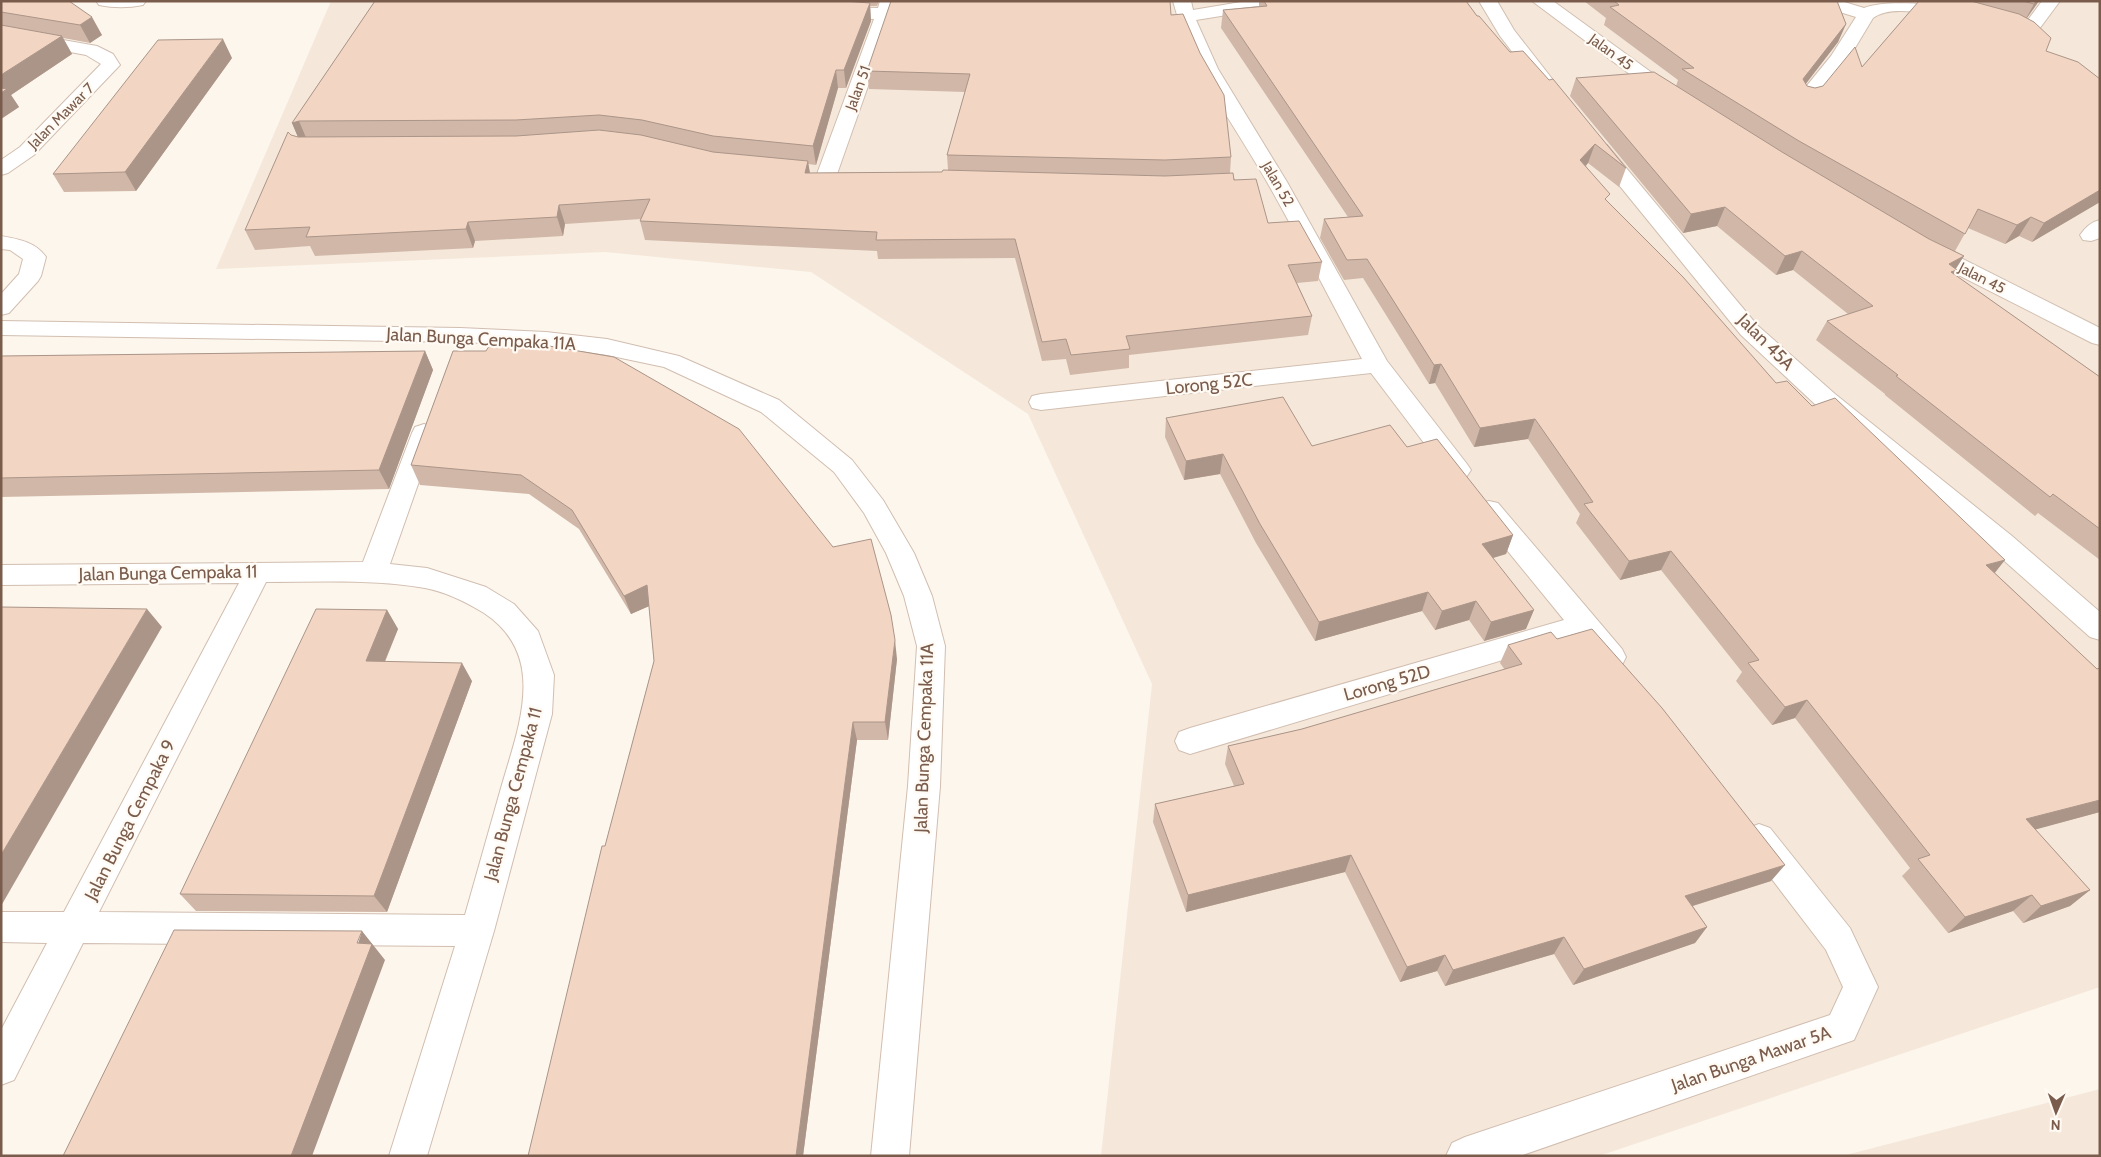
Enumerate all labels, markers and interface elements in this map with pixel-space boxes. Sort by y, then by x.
street label: Jalan 45 [1585,29,1637,74]
street label: Jalan 51 [841,63,874,114]
street label: Jalan Mawar 7 [23,79,98,154]
street label: Jalan 52 [1257,157,1298,210]
street label: Jalan 45 [1955,258,2008,297]
street label: Jalan 45A [1732,308,1799,375]
street label: Jalan Bunga Cempaka 11A [385,323,576,355]
street label: Lorong 52C [1164,368,1254,400]
street label: Jalan Bunga Cempaka 11 [77,560,258,586]
street label: Jalan Bunga Cempaka 11A [910,643,938,834]
street label: Lorong 52D [1341,660,1433,706]
street label: Jalan Bunga Cempaka 11 [479,705,547,884]
street label: Jalan Bunga Cempaka 9 [80,736,180,905]
street label: Jalan Bunga Mawar 5A [1668,1021,1834,1097]
north arrow [2031,1087,2081,1137]
text: N [2050,1116,2061,1134]

